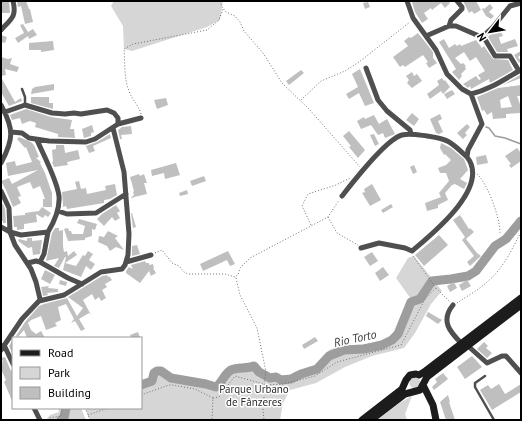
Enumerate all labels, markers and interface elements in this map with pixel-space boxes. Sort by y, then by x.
north arrow [470,12,510,52]
text: N [474,30,489,44]
water label: Rio Torto [332,326,378,350]
legend [12,337,142,409]
text: Road [48,345,73,360]
text: Park [48,365,70,380]
park label: Parque Urbano de Fânzeres [219,382,289,409]
text: Building [48,385,91,400]

